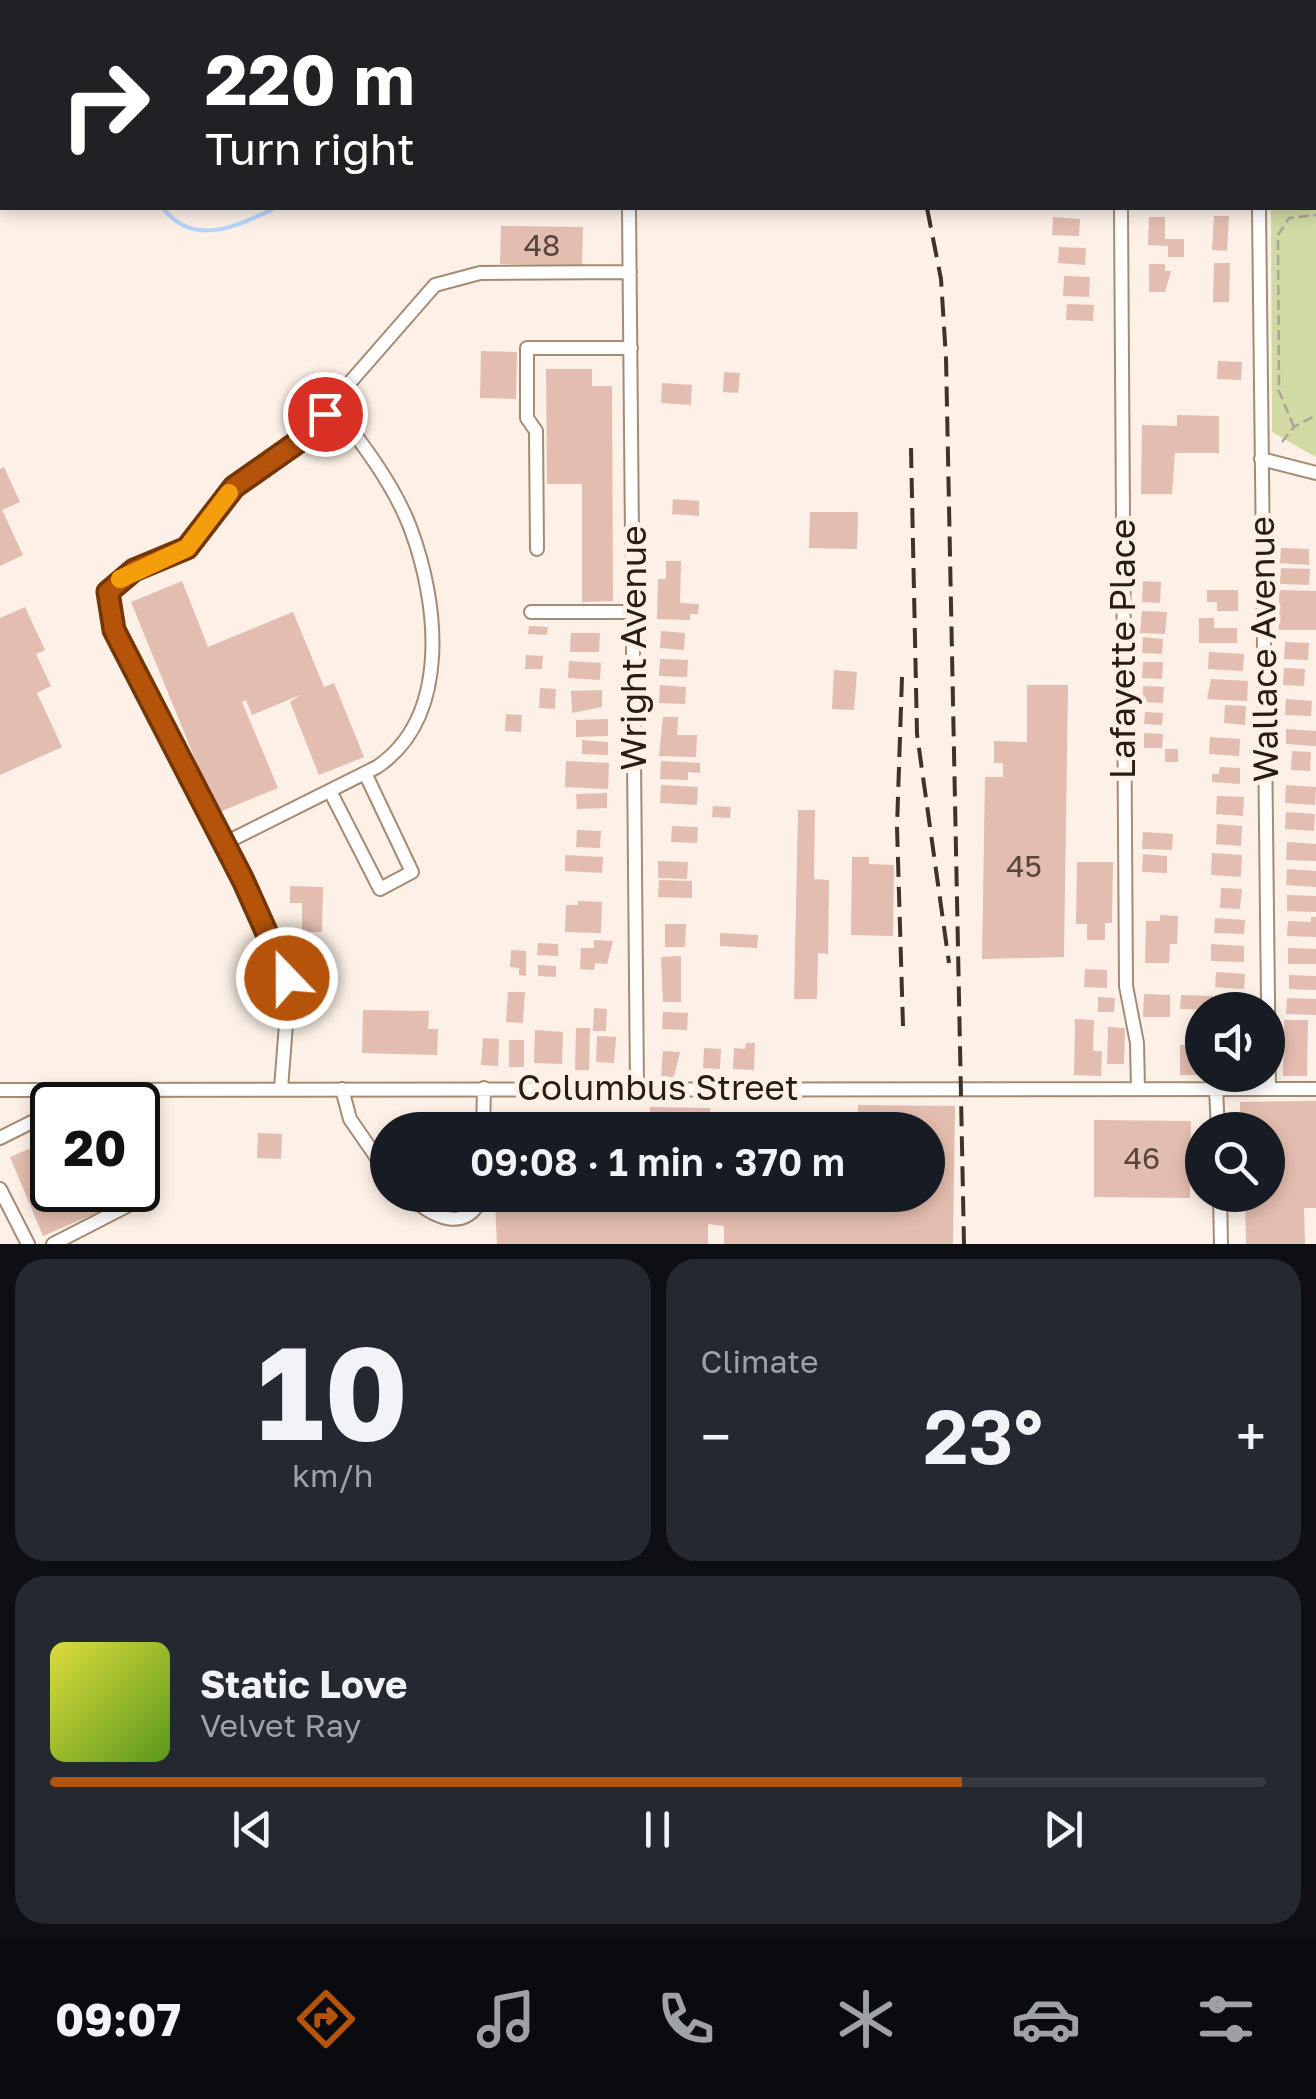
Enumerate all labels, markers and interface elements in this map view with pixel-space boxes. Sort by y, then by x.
text: 220 m [205,36,415,120]
icon: right [40,40,170,170]
text: Turn right [205,121,415,175]
house number: 48 [524,227,560,263]
pin [283,372,368,457]
icon: arrive [298,387,353,442]
street label: Wallace Avenue [1240,516,1286,782]
street label: Lafayette Place [1101,519,1143,779]
street label: Wright Avenue [612,526,654,770]
house number: 45 [1006,848,1042,884]
position arrow [235,926,339,1030]
map controls [1185,992,1285,1212]
button: sound [1185,992,1285,1092]
street label: Columbus Street [517,1066,799,1108]
speed limit sign: 20 [30,1082,160,1212]
button: search [1185,1112,1285,1212]
text: 09:08 · 1 min · 370 m [470,1139,845,1184]
house number: 46 [1124,1140,1160,1176]
text: 10 [257,1313,408,1469]
text: Climate [701,1342,819,1380]
text: 23° [924,1390,1043,1481]
text: − [701,1403,731,1469]
text: + [1236,1403,1266,1469]
text: km/h [292,1456,373,1494]
text: Static Love [200,1661,407,1706]
text: Velvet Ray [200,1706,361,1744]
icon: previous [225,1802,280,1857]
icon: pause [630,1802,685,1857]
icon: next [1036,1802,1091,1857]
icon: directions [291,1984,361,2054]
icon: music [471,1984,541,2054]
icon: phone [651,1984,721,2054]
icon: climate [831,1984,901,2054]
icon: car [1011,1984,1081,2054]
icon: filters [1191,1984,1261,2054]
text: 09:07 [55,1992,181,2046]

